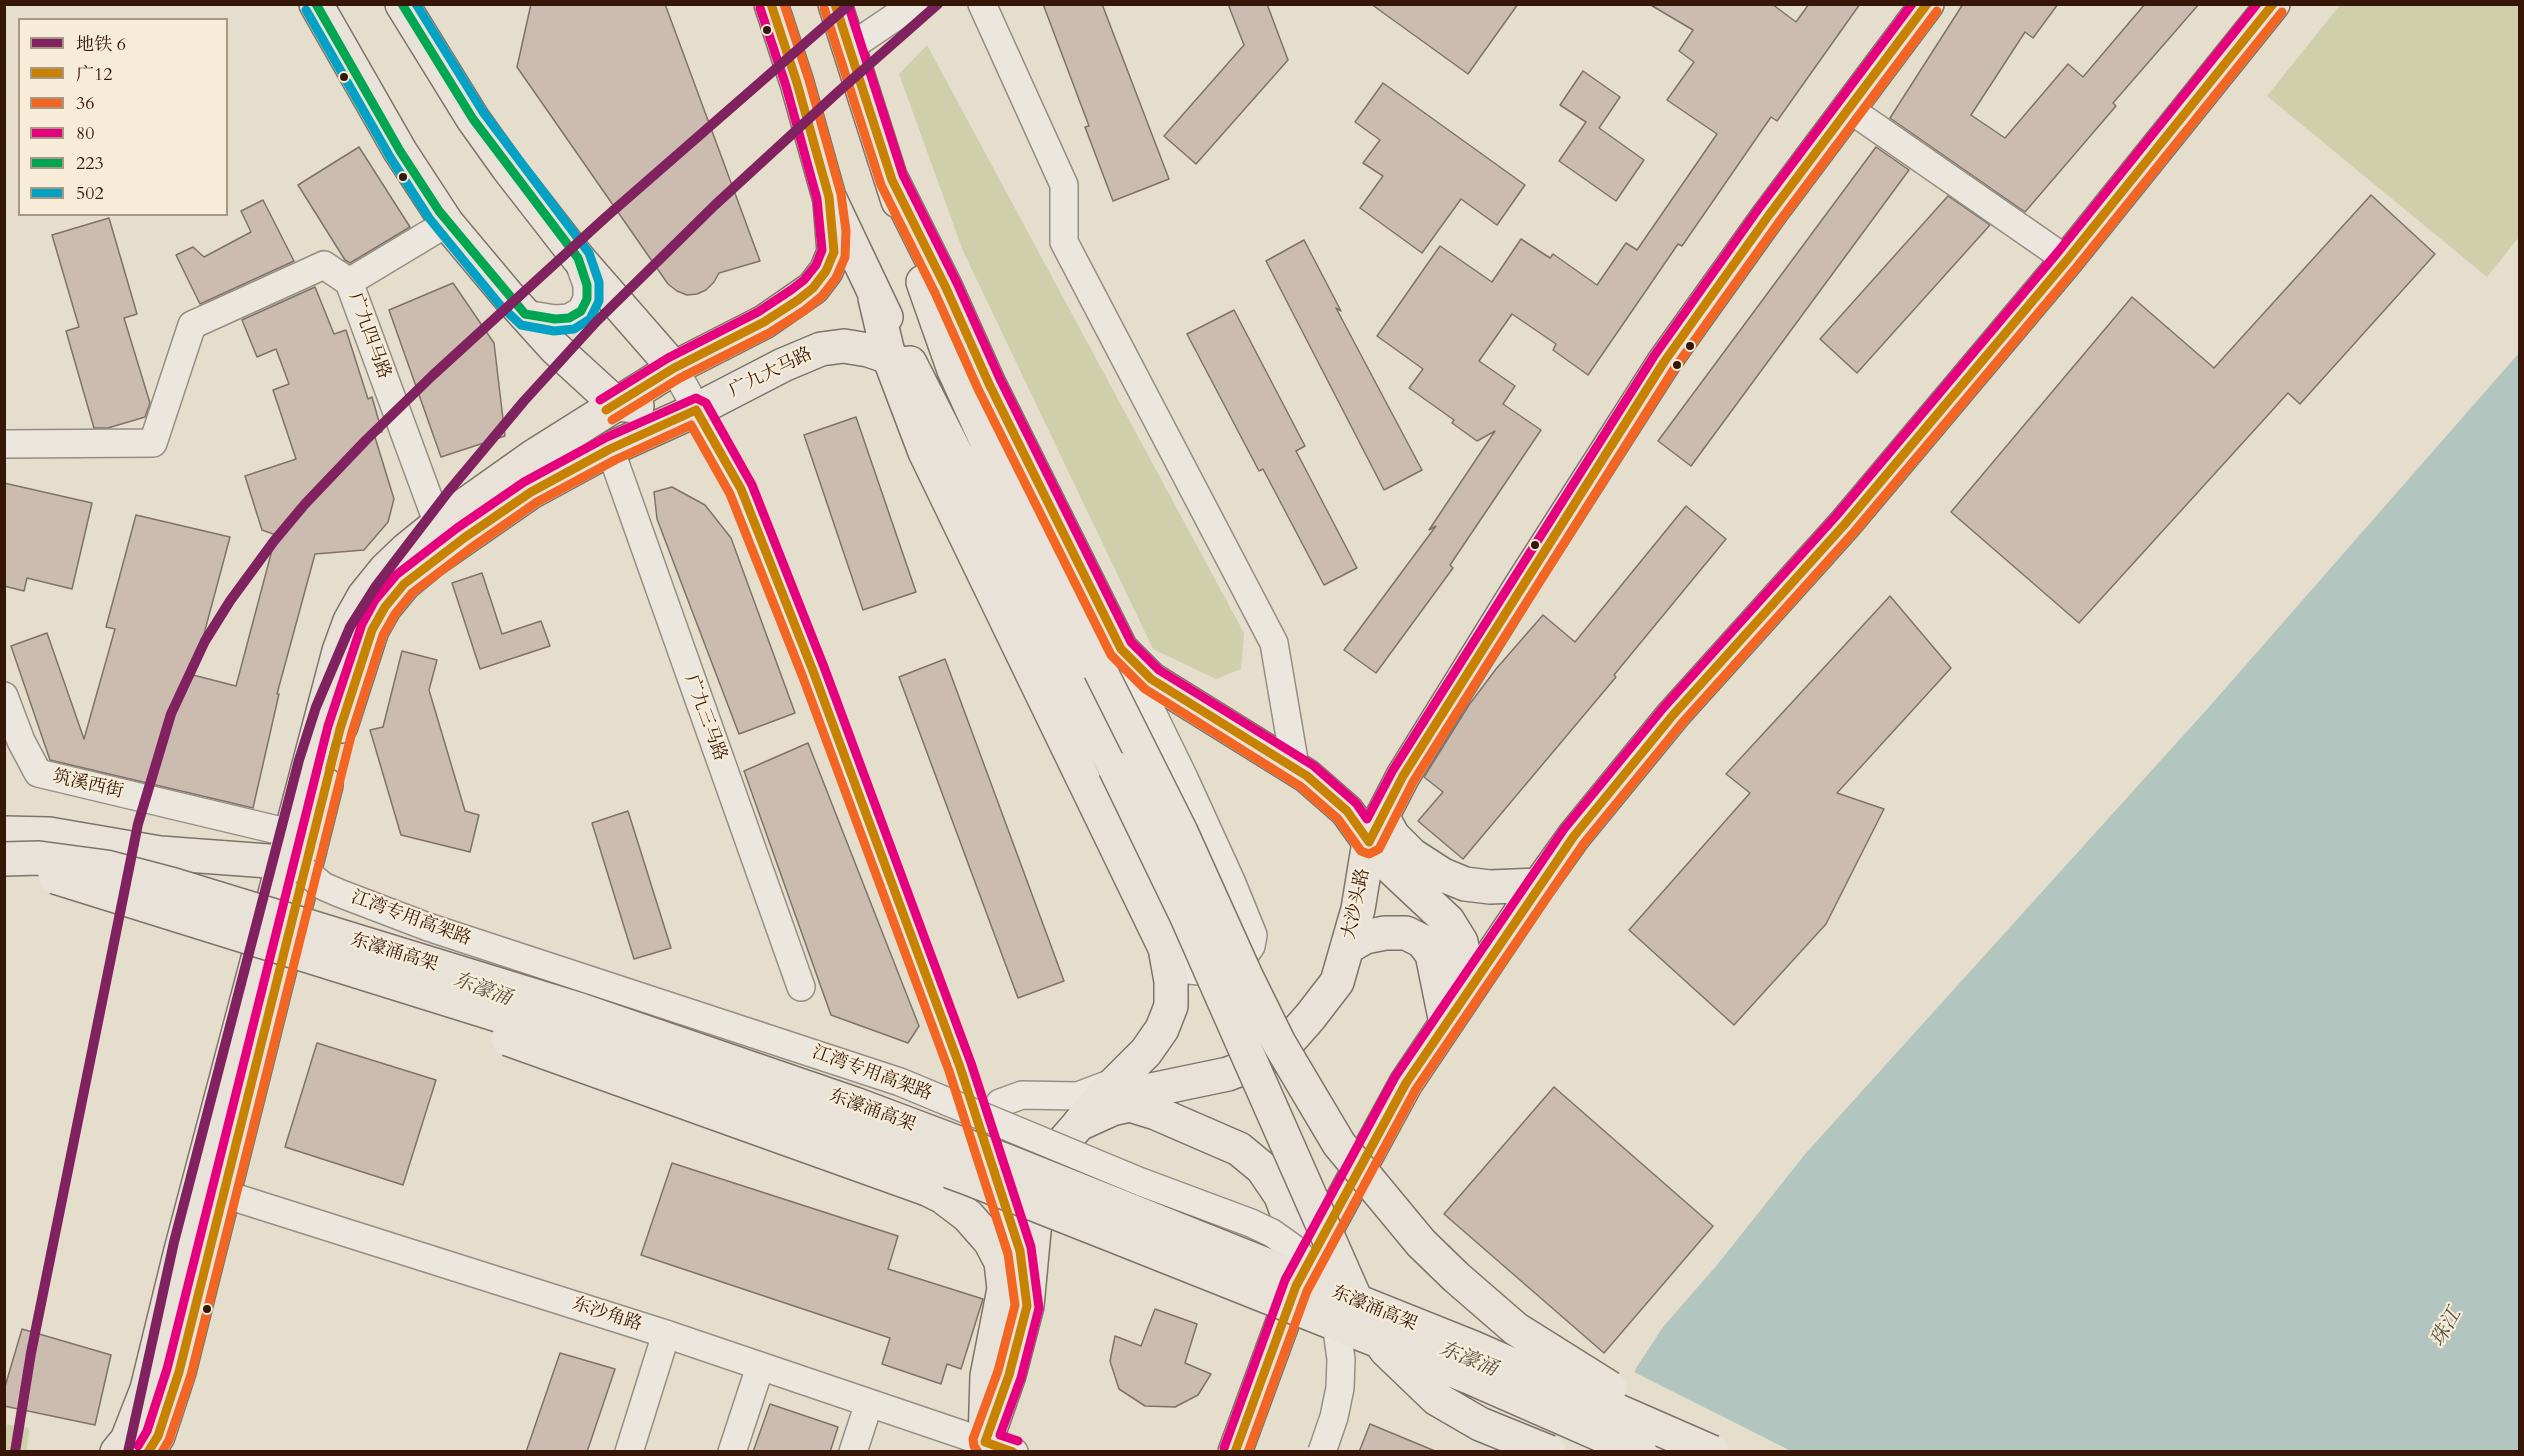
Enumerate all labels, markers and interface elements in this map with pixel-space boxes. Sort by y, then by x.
legend [18,18,228,216]
unlabelled marker [761,24,773,36]
text: 地铁 6 [76,32,126,57]
text: 广12 [76,62,112,87]
unlabelled marker [338,71,350,83]
text: 36 [76,91,94,116]
text: 80 [76,121,94,146]
text: 223 [76,151,104,176]
unlabelled marker [397,171,409,183]
text: 502 [76,181,104,206]
street label: 广九四马路 [343,290,395,382]
unlabelled marker [1684,340,1696,352]
street label: 广九大马路 [726,344,816,402]
unlabelled marker [1671,359,1683,371]
unlabelled marker [1529,539,1541,551]
street label: 广九三马路 [679,672,731,764]
street label: 筑溪西街 [50,766,126,804]
street label: 大沙头路 [1339,867,1375,941]
street label: 江湾专用高架路 [348,887,474,951]
street label: 东濠涌高架 [348,930,440,976]
water label: 东濠涌 [450,968,514,1012]
street label: 江湾专用高架路 [809,1042,935,1106]
street label: 东濠涌高架 [826,1085,918,1137]
street label: 东濠涌高架 [1328,1282,1420,1336]
street label: 东沙角路 [569,1294,645,1336]
unlabelled marker [201,1303,213,1315]
water label: 珠江 [2427,1305,2467,1351]
water label: 东濠涌 [1436,1338,1500,1382]

